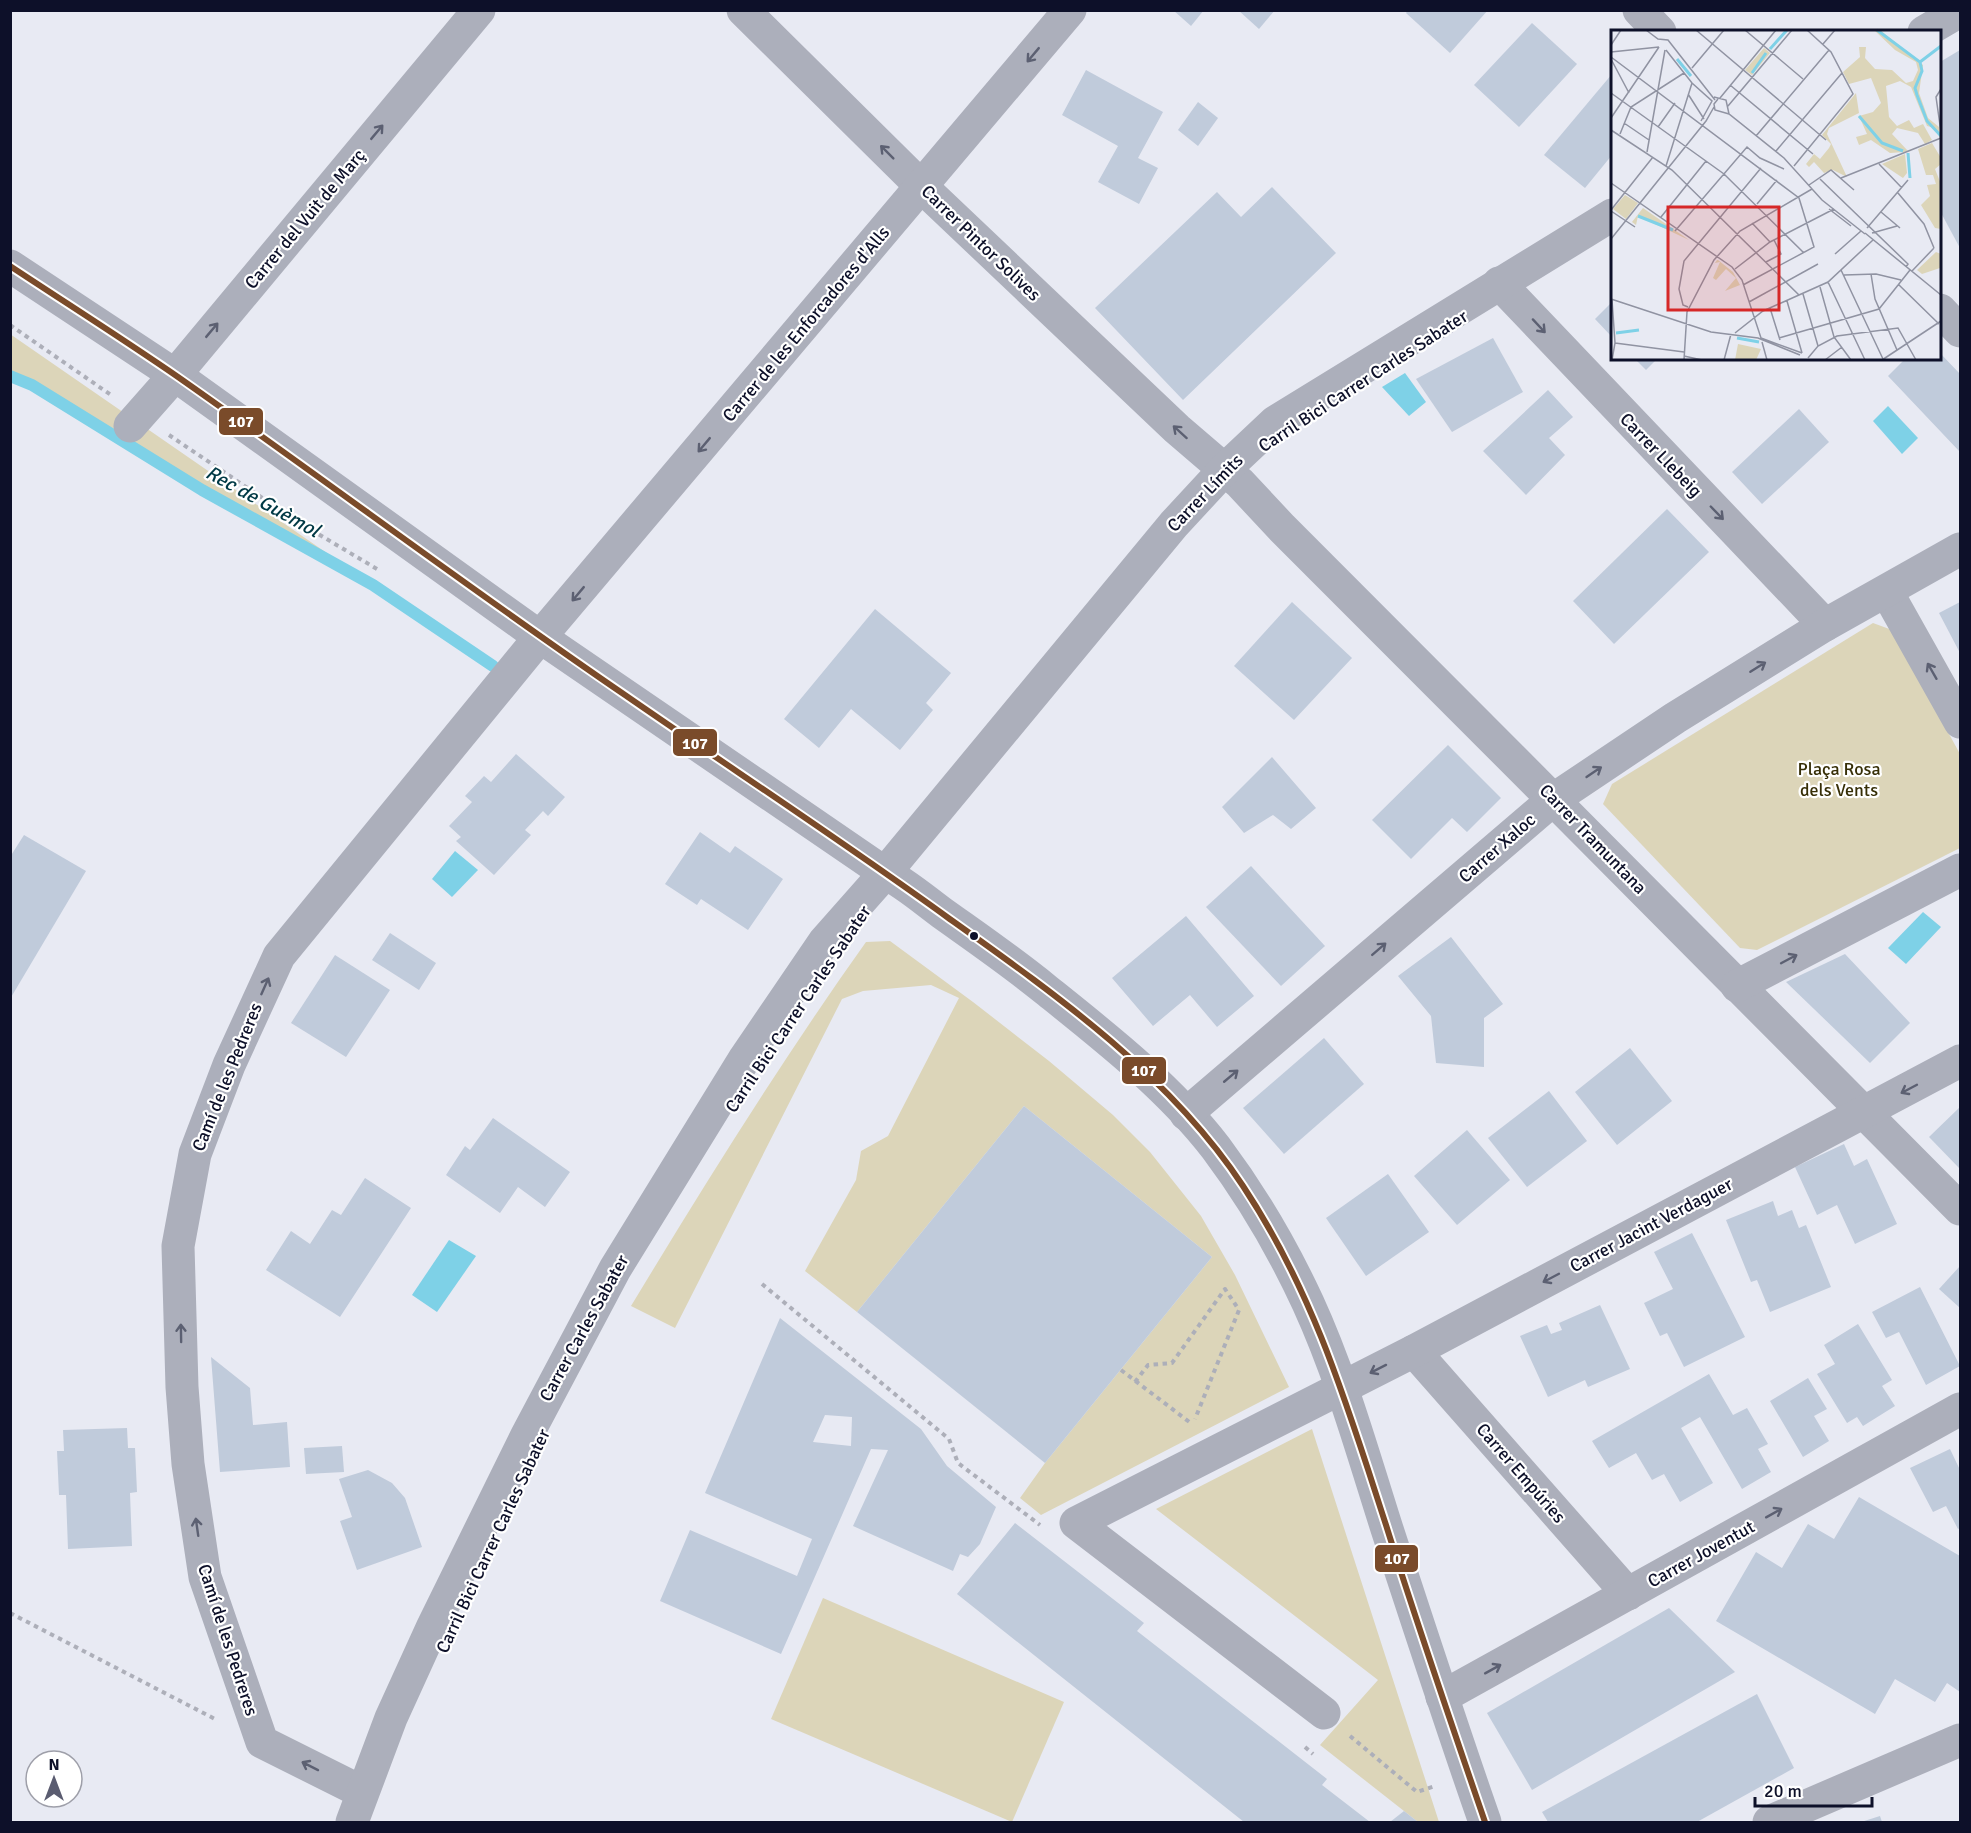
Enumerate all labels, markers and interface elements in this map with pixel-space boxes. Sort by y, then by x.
inset map [1611,30,1941,360]
one-way arrow [1026,47,1039,63]
one-way arrow [371,124,384,140]
street label: Carrer del Vuit de Març [240,145,370,293]
one-way arrow [880,145,894,160]
street label: Carrer Pintor Solives [917,180,1045,306]
street label: Carrer de les Enforcadores d'Alls [718,222,894,426]
street label: Carril Bici Carrer Carles Sabater [1254,305,1472,457]
one-way arrow [1532,319,1546,334]
one-way arrow [205,323,219,338]
line badge: 107 [218,407,264,436]
street label: Carrer Llebeig [1615,408,1707,502]
text: 107 [228,412,254,432]
one-way arrow [1173,425,1188,439]
one-way arrow [697,437,710,453]
street label: Carrer Límits [1162,449,1248,536]
water label: Rec de Guèmol [201,460,326,544]
one-way arrow [1710,505,1724,520]
one-way arrow [571,586,584,602]
one-way arrow [1750,660,1767,673]
one-way arrow [1925,662,1937,679]
line badge: 107 [672,728,718,757]
text: 107 [682,734,708,754]
park label: Plaça Rosa dels Vents [1797,758,1881,801]
one-way arrow [1586,766,1602,778]
street label: Carrer Tramuntana [1535,779,1651,899]
street label: Carrer Xaloc [1454,809,1540,887]
street label: Carril Bici Carrer Carles Sabater [720,901,876,1117]
unlabelled marker [968,930,980,942]
one-way arrow [1371,942,1386,956]
one-way arrow [1780,953,1797,965]
one-way arrow [260,977,271,995]
street label: Camí de les Pedreres [187,999,267,1154]
line badge: 107 [1121,1056,1167,1085]
text: 107 [1131,1061,1157,1081]
one-way arrow [1223,1069,1238,1083]
one-way arrow [1900,1084,1918,1095]
street label: Carrer Jacint Verdaguer [1566,1173,1736,1277]
street label: Carrer Carles Sabater [535,1251,634,1405]
one-way arrow [1542,1273,1560,1285]
one-way arrow [175,1324,186,1344]
one-way arrow [1370,1364,1388,1375]
street label: Carrer Empúries [1472,1419,1570,1527]
street label: Carril Bici Carrer Carles Sabater [431,1425,555,1657]
one-way arrow [1765,1507,1782,1519]
street label: Carrer Joventut [1644,1516,1758,1592]
one-way arrow [192,1518,203,1538]
line badge: 107 [1374,1544,1419,1573]
text: 107 [1384,1549,1410,1569]
street label: Camí de les Pedreres [193,1561,263,1719]
one-way arrow [1484,1663,1501,1675]
north arrow [24,1749,84,1809]
text: N [48,1755,60,1775]
one-way arrow [301,1760,319,1772]
scale bar [1755,1770,1872,1808]
text: 20 m [1764,1780,1802,1802]

